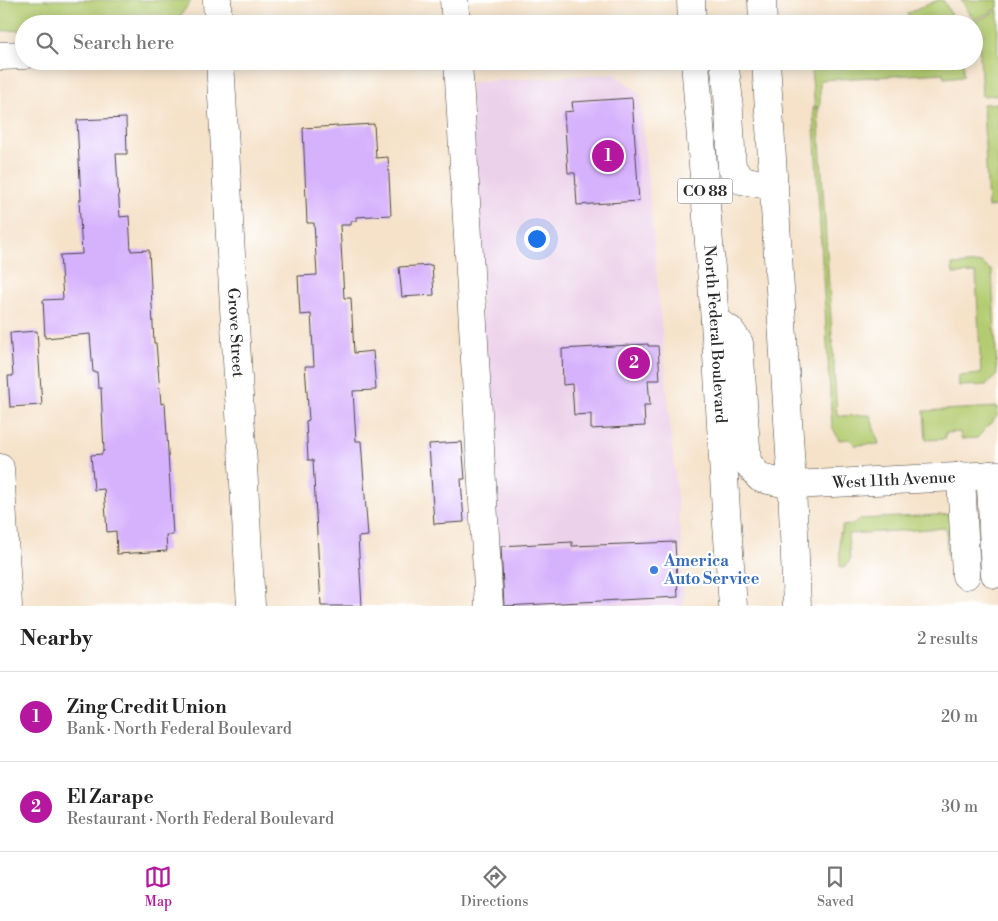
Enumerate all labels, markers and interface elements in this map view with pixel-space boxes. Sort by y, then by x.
search box [15,15,983,70]
icon: search [33,29,61,57]
text: Search here [73,31,174,55]
pin: 1 [592,137,624,175]
road number: CO 88 [678,178,732,204]
your location [524,226,550,252]
street label: North Federal Boulevard [699,244,731,424]
street label: Grove Street [223,287,248,378]
pin: 2 [618,344,650,382]
street label: West 11th Avenue [831,467,956,493]
place label: America Auto Service [663,551,760,589]
marker: America Auto Service [648,564,660,576]
text: Nearby [20,626,93,652]
text: 2 results [917,629,978,649]
text: Zing Credit Union [67,695,227,719]
text: 1 [32,707,40,727]
text: 20 m [941,707,978,727]
text: Bank · North Federal Boulevard [67,719,292,739]
text: El Zarape [67,785,154,809]
text: 2 [31,797,41,817]
text: 30 m [941,797,978,817]
text: Restaurant · North Federal Boulevard [67,809,334,829]
tab: Map [144,863,172,911]
tab: Directions [461,863,528,911]
tab: Saved [817,863,854,911]

